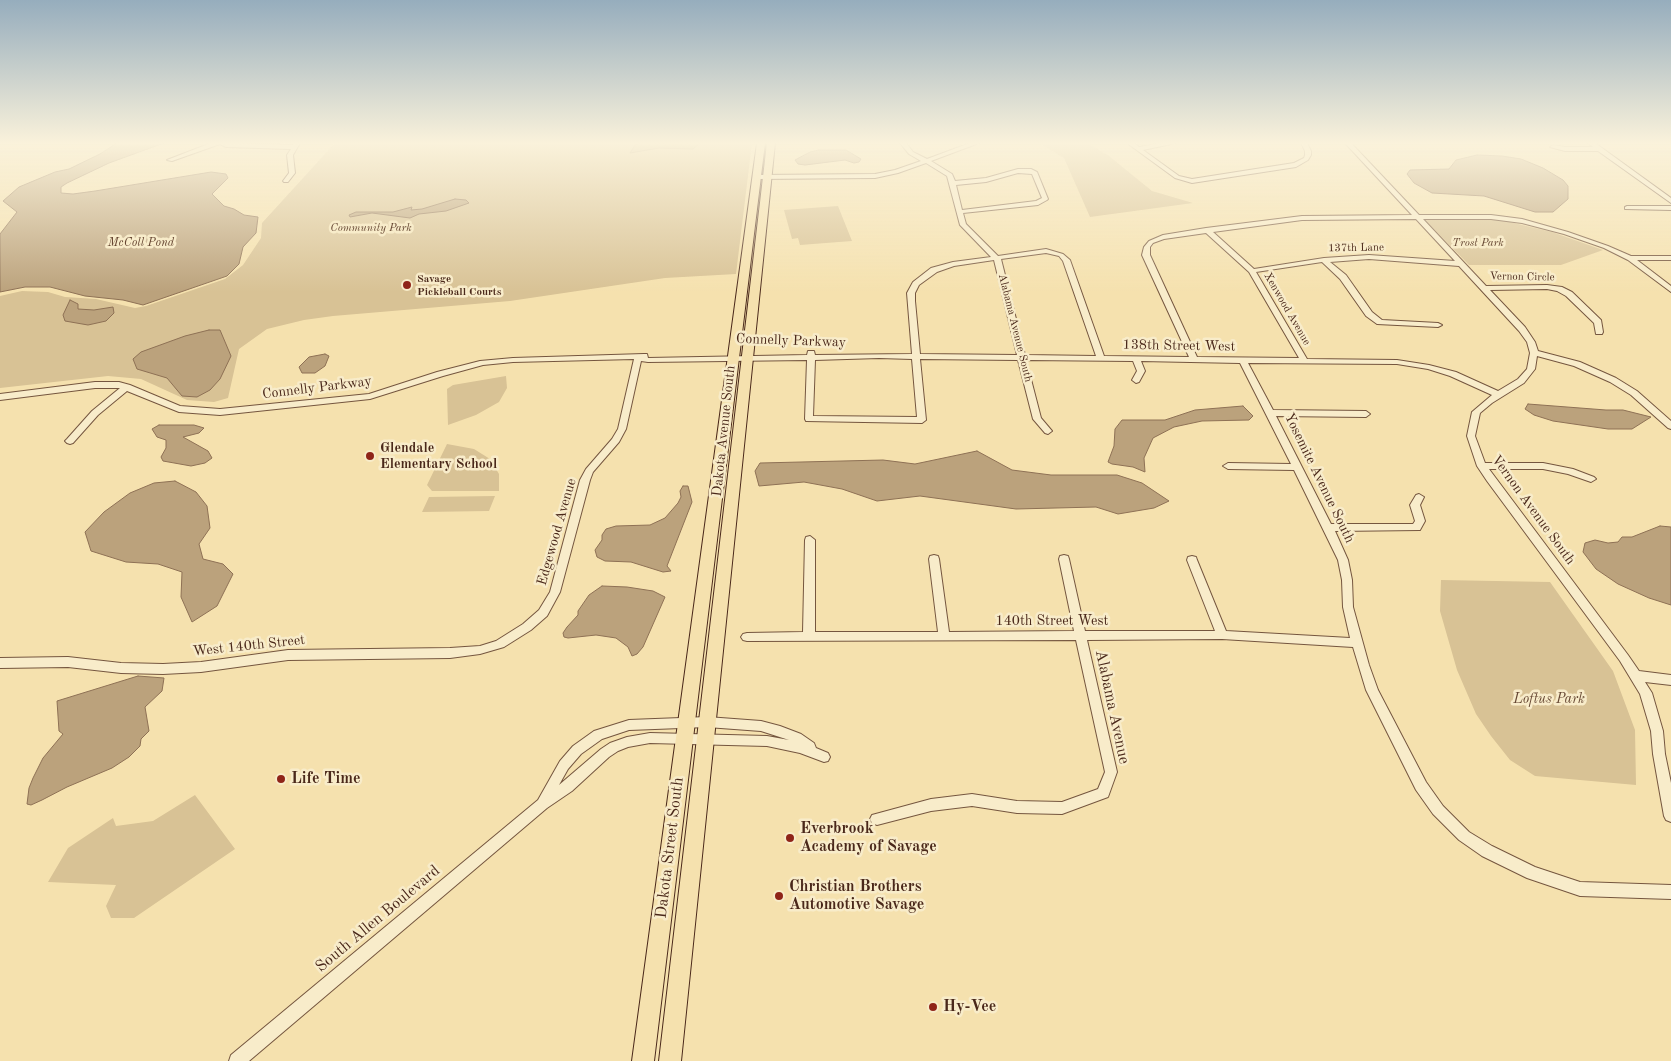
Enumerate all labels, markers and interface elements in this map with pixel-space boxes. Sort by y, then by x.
park label: Community Park [330,221,412,235]
water label: McColl Pond [108,236,174,250]
park label: Trost Park [1452,236,1504,250]
street label: 137th Lane [1328,241,1384,255]
street label: Xenwood Avenue [1261,270,1313,348]
street label: Vernon Circle [1489,270,1555,284]
place label: Savage Pickleball Courts [417,272,501,298]
street label: Alabama Avenue South [995,272,1035,384]
marker: Savage Pickleball Courts [401,279,413,291]
street label: Connelly Parkway [736,331,846,351]
street label: 138th Street West [1122,337,1236,355]
street label: Dakota Avenue South [709,365,739,497]
street label: Connelly Parkway [261,373,373,403]
street label: Yosemite Avenue South [1280,410,1358,546]
place label: Glendale Elementary School [380,440,497,472]
marker: Glendale Elementary School [364,450,376,462]
street label: Vernon Avenue South [1488,452,1578,568]
street label: Edgewood Avenue [534,476,580,588]
street label: 140th Street West [996,613,1108,629]
street label: West 140th Street [192,632,306,660]
street label: Alabama Avenue [1091,648,1133,766]
park label: Loftus Park [1513,691,1585,707]
place label: Life Time [291,769,361,789]
marker: Life Time [275,773,287,785]
street label: Dakota Street South [652,776,688,920]
place label: Everbrook Academy of Savage [800,819,937,857]
marker: Everbrook Academy of Savage [784,832,796,844]
street label: South Allen Boulevard [312,861,444,977]
place label: Christian Brothers Automotive Savage [789,877,924,915]
marker: Christian Brothers Automotive Savage [773,890,785,902]
place label: Hy-Vee [943,997,996,1017]
marker: Hy-Vee [927,1001,939,1013]

